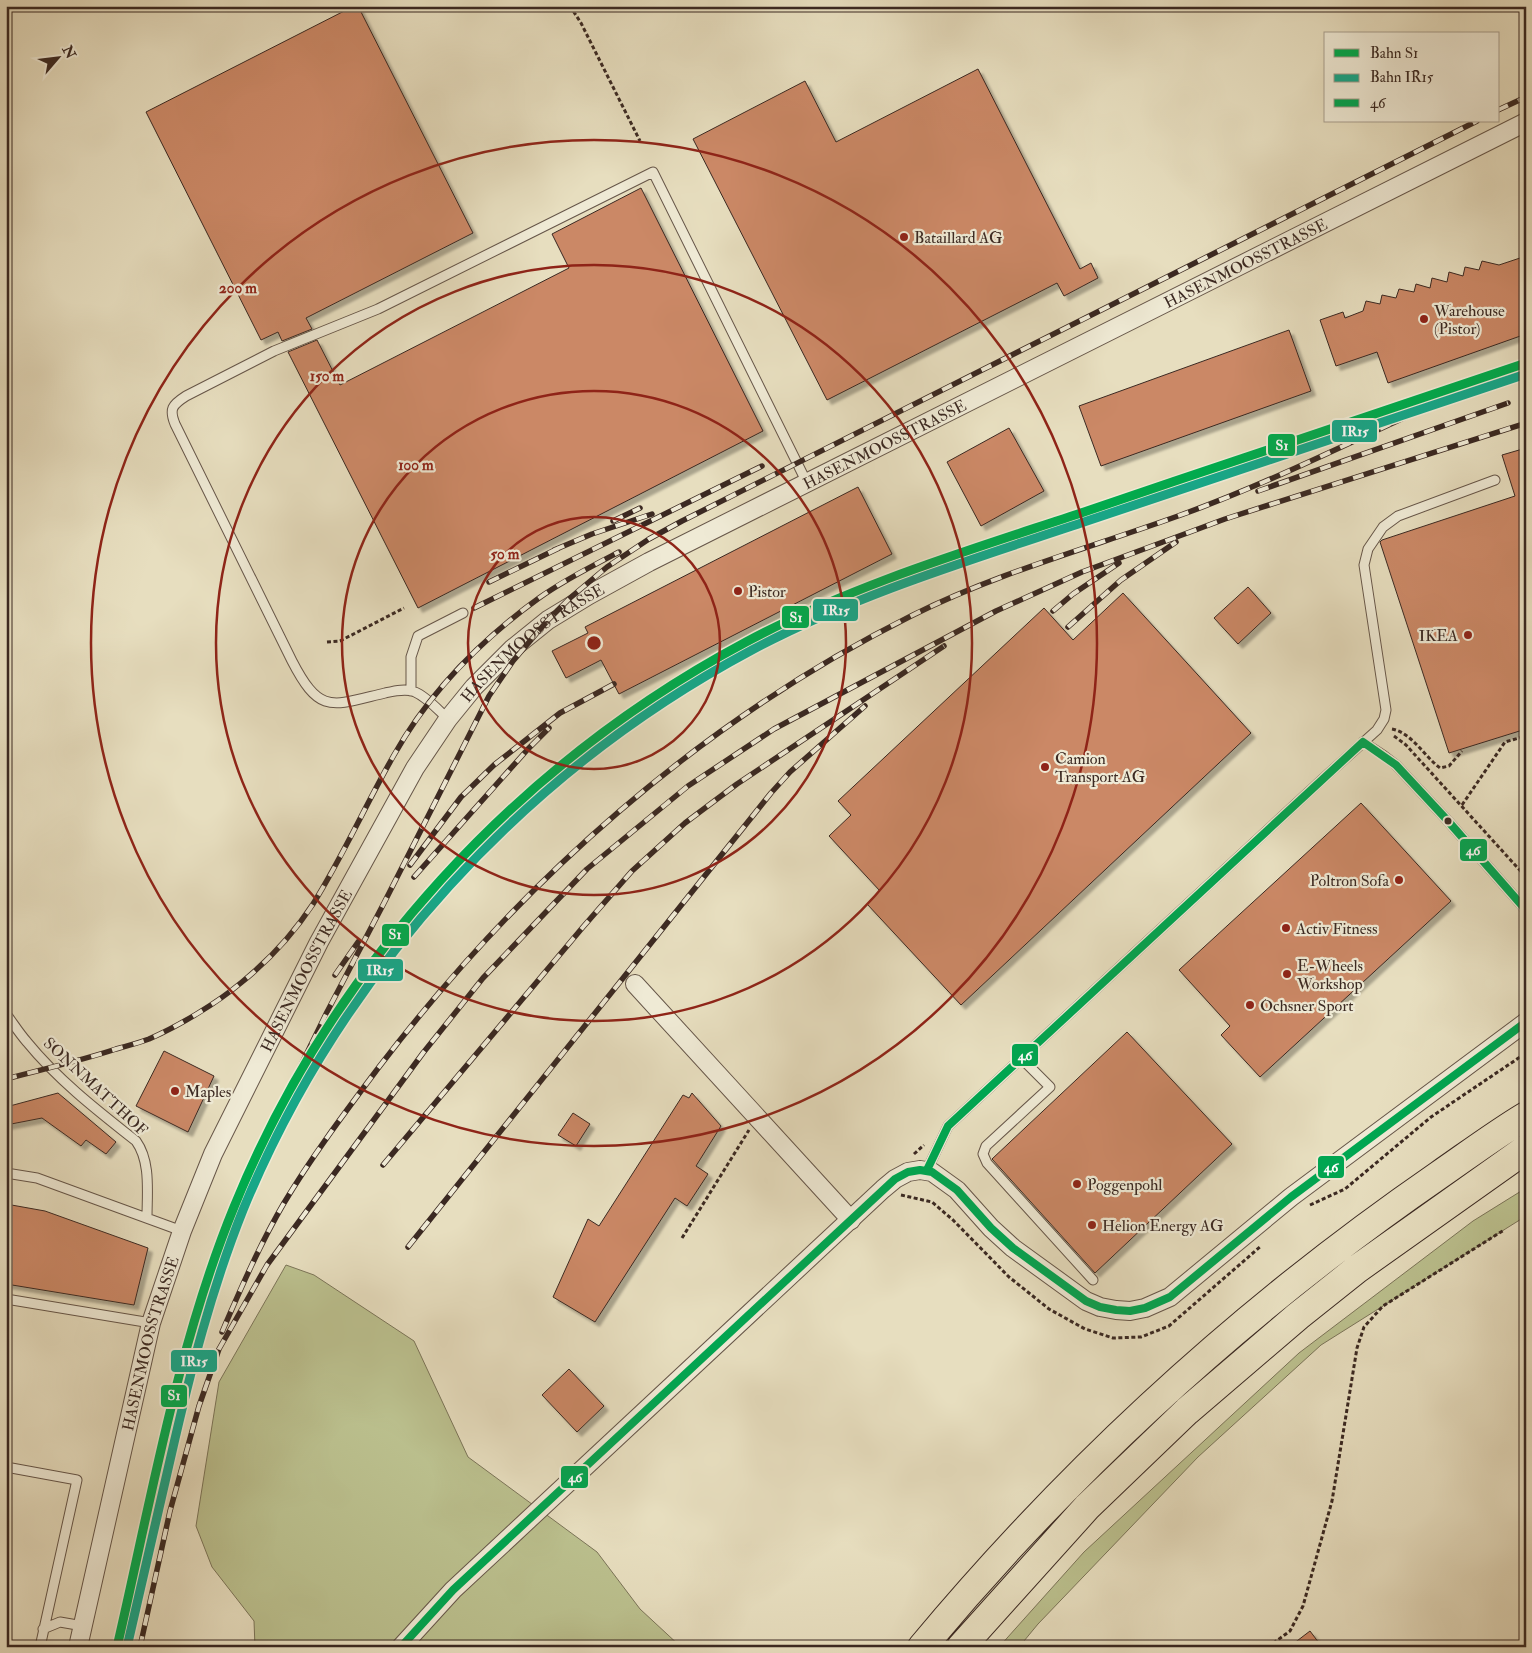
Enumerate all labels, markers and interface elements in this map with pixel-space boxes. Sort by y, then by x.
north arrow [32,32,82,82]
legend [1324,32,1500,122]
text: N [58,42,80,62]
text: Bahn S1 [1370,44,1418,63]
text: Bahn IR15 [1370,68,1434,87]
text: 46 [1370,94,1387,113]
street label: HASENMOOSSTRASSE [1161,214,1331,313]
place label: Bataillard AG [914,228,1002,248]
marker: Bataillard AG [898,231,910,243]
text: 200 m [219,279,257,298]
place label: Warehouse (Pistor) [1433,301,1505,339]
marker: Warehouse (Pistor) [1418,313,1430,325]
text: 150 m [310,367,344,386]
street label: HASENMOOSSTRASSE [800,396,970,494]
line badge: IR15 [1331,419,1378,443]
text: IR15 [1342,423,1369,440]
line badge: S1 [1267,433,1296,457]
text: S1 [1276,437,1288,454]
text: 100 m [398,456,434,475]
text: 50 m [491,545,520,564]
street label: HASENMOOSSTRASSE [457,580,608,707]
place label: Pistor [748,582,786,602]
marker: Pistor [732,585,744,597]
line badge: IR15 [812,598,859,622]
text: IR15 [823,602,850,619]
line badge: S1 [781,605,810,629]
text: S1 [790,609,802,626]
place label: IKEA [1419,626,1458,646]
marker: IKEA [1462,629,1474,641]
centre of rings [585,634,603,652]
place label: Camion Transport AG [1055,749,1145,788]
marker: Camion Transport AG [1039,761,1051,773]
unlabelled marker [1443,816,1453,826]
line badge: 46 [1459,838,1488,862]
text: 46 [1465,842,1481,859]
place label: Poltron Sofa [1310,871,1389,891]
marker: Poltron Sofa [1393,874,1405,886]
street label: HASENMOOSSTRASSE [257,886,357,1055]
place label: Activ Fitness [1295,919,1377,939]
marker: Activ Fitness [1280,922,1292,934]
line badge: S1 [381,923,410,947]
text: S1 [389,926,401,943]
place label: E-Wheels Workshop [1296,956,1363,995]
line badge: IR15 [357,958,404,982]
text: IR15 [367,962,394,979]
marker: E-Wheels Workshop [1281,968,1293,980]
place label: Ochsner Sport [1260,996,1353,1017]
marker: Ochsner Sport [1244,999,1256,1011]
street label: SONNMATTHOF [39,1033,152,1140]
line badge: 46 [1011,1043,1039,1067]
text: 46 [1017,1047,1033,1064]
place label: Maples [185,1082,231,1103]
marker: Maples [169,1085,181,1097]
line badge: 46 [1317,1155,1345,1179]
text: 46 [1323,1159,1339,1176]
place label: Poggenpohl [1087,1175,1162,1196]
marker: Poggenpohl [1071,1178,1083,1190]
place label: Helion Energy AG [1102,1216,1223,1236]
marker: Helion Energy AG [1086,1219,1098,1231]
street label: HASENMOOSSTRASSE [118,1254,184,1433]
line badge: IR15 [170,1349,218,1373]
text: IR15 [181,1353,208,1370]
line badge: S1 [160,1384,188,1408]
text: S1 [168,1387,180,1404]
line badge: 46 [560,1465,589,1489]
text: 46 [567,1469,583,1486]

